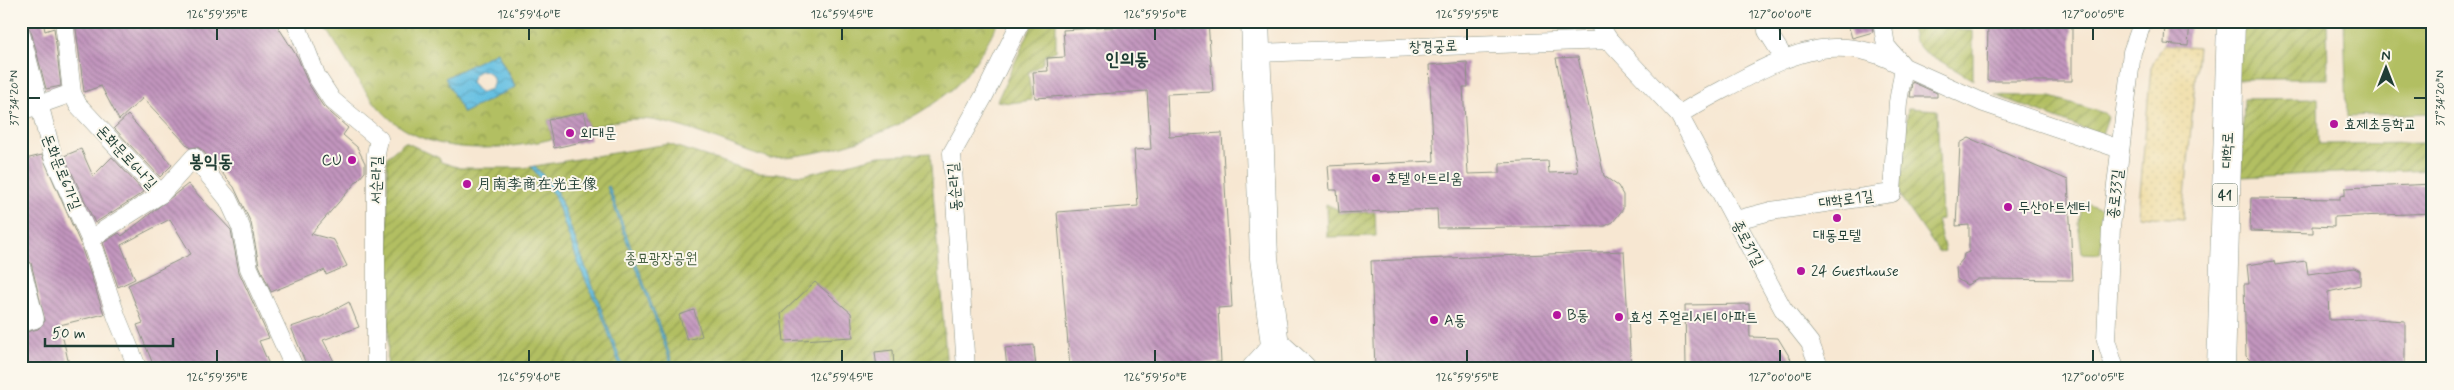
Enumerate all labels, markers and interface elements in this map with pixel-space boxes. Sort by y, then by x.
text: 126°59'35"E [186,7,248,23]
text: 126°59'40"E [497,7,561,23]
text: 126°59'45"E [810,7,874,23]
text: 126°59'50"E [1123,7,1187,23]
text: 126°59'55"E [1435,7,1499,23]
text: 127°00'00"E [1748,7,1812,23]
text: 127°00'05"E [2061,7,2125,23]
street label: 창경궁로 [1409,36,1458,58]
north arrow [2362,42,2412,92]
text: N [2381,47,2391,65]
district label: 인의동 [1105,48,1149,72]
text: 37°34'20"N [7,70,23,126]
text: 37°34'20"N [2433,70,2449,126]
place label: 효제초등학교 [2344,115,2416,135]
marker: 효제초등학교 [2328,118,2340,130]
street label: 돈화문로6나길 [92,122,161,194]
place label: 외대문 [580,124,616,144]
marker: 외대문 [564,127,576,139]
street label: 돈화문로6가길 [37,131,85,213]
street label: 대학로 [2217,132,2239,168]
district label: 봉익동 [189,150,233,174]
place label: CU [322,151,342,171]
marker: CU [346,154,358,166]
street label: 서순라길 [367,156,387,204]
street label: 동순라길 [943,162,967,212]
street label: 종로33길 [2103,168,2129,220]
place label: 호텔 아트리움 [1386,169,1462,189]
marker: 호텔 아트리움 [1370,172,1382,184]
place label: 月南李商在光主像 [477,175,597,195]
marker: 月南李商在光主像 [461,178,473,190]
road number: 41 [2212,184,2238,206]
street label: 대학로1길 [1818,186,1875,214]
place label: 두산아트센터 [2018,198,2090,218]
marker: 두산아트센터 [2002,201,2014,213]
marker: 대동모텔 [1831,212,1843,224]
street label: 종로31길 [1727,217,1768,270]
place label: 대동모텔 [1813,226,1861,246]
park label: 종묘광장공원 [625,249,697,269]
place label: 24 Guesthouse [1811,262,1899,282]
marker: 24 Guesthouse [1795,265,1807,277]
place label: B동 [1567,306,1589,326]
place label: 효성 주얼리시티 아파트 [1629,308,1758,328]
marker: B동 [1551,309,1563,321]
place label: A동 [1444,311,1466,331]
marker: 효성 주얼리시티 아파트 [1613,311,1625,323]
marker: A동 [1428,314,1440,326]
scale bar [45,315,172,347]
text: 50 m [52,324,86,344]
text: 126°59'35"E [186,370,248,386]
text: 126°59'40"E [497,370,561,386]
text: 126°59'45"E [810,370,874,386]
text: 126°59'50"E [1123,370,1187,386]
text: 126°59'55"E [1435,370,1499,386]
text: 127°00'00"E [1748,370,1812,386]
text: 127°00'05"E [2061,370,2125,386]

